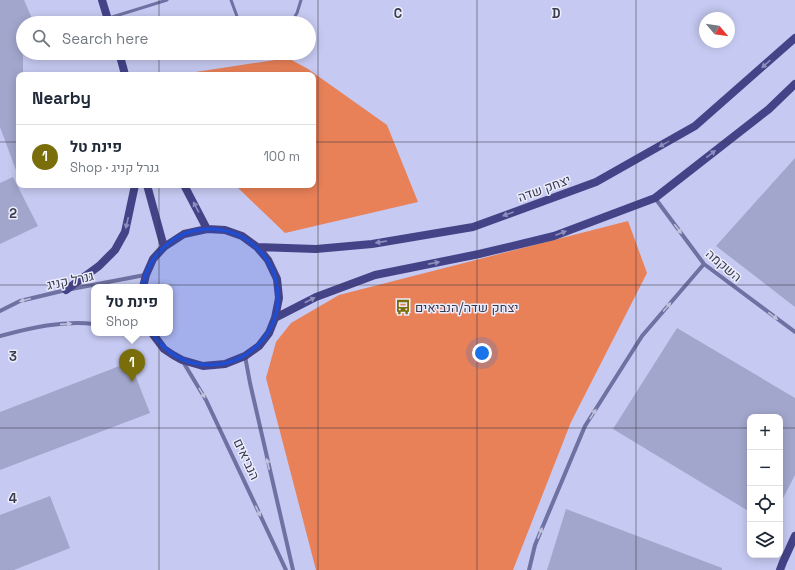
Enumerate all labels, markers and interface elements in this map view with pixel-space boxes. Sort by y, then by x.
text: C [394,5,402,22]
text: D [552,5,561,22]
north arrow [699,12,735,48]
search box [16,16,316,60]
icon: search [30,27,52,49]
text: Search here [62,29,148,48]
one-way arrow [761,59,771,68]
text: Nearby [32,87,91,109]
text: פינת טל [70,137,122,156]
one-way arrow [658,140,670,147]
text: 1 [42,148,48,165]
text: 100 m [263,148,300,165]
one-way arrow [706,150,717,158]
text: Shop · גנרל קניג [70,159,159,176]
street label: יצחק שדה [515,171,573,206]
one-way arrow [192,201,199,213]
text: 2 [9,205,17,222]
one-way arrow [502,212,514,218]
one-way arrow [123,217,129,229]
one-way arrow [674,224,682,235]
one-way arrow [555,230,567,236]
one-way arrow [375,239,388,245]
street label: השקמה [702,245,745,285]
one-way arrow [428,260,440,266]
street label: גנרל קניג [45,267,95,294]
popup [91,284,173,336]
text: פינת טל [106,292,158,311]
one-way arrow [19,297,31,303]
one-way arrow [304,297,316,303]
bus stop icon: יצחק שדה/הנביאים [394,298,412,316]
place label: יצחק שדה/הנביאים [415,299,519,316]
one-way arrow [662,302,671,313]
one-way arrow [768,312,779,320]
text: Shop [106,313,138,330]
one-way arrow [60,321,72,327]
your location [472,343,492,363]
text: 3 [9,348,17,365]
pin: 1 [119,349,145,382]
one-way arrow [199,387,206,399]
one-way arrow [589,408,596,420]
map controls [747,414,783,558]
button: + [747,414,783,450]
street label: הנביאים [230,436,263,483]
button: − [747,450,783,486]
one-way arrow [265,458,271,470]
button: locate [747,486,783,522]
text: 4 [9,490,17,507]
one-way arrow [255,505,261,516]
button: layers [747,522,783,558]
one-way arrow [538,526,544,538]

